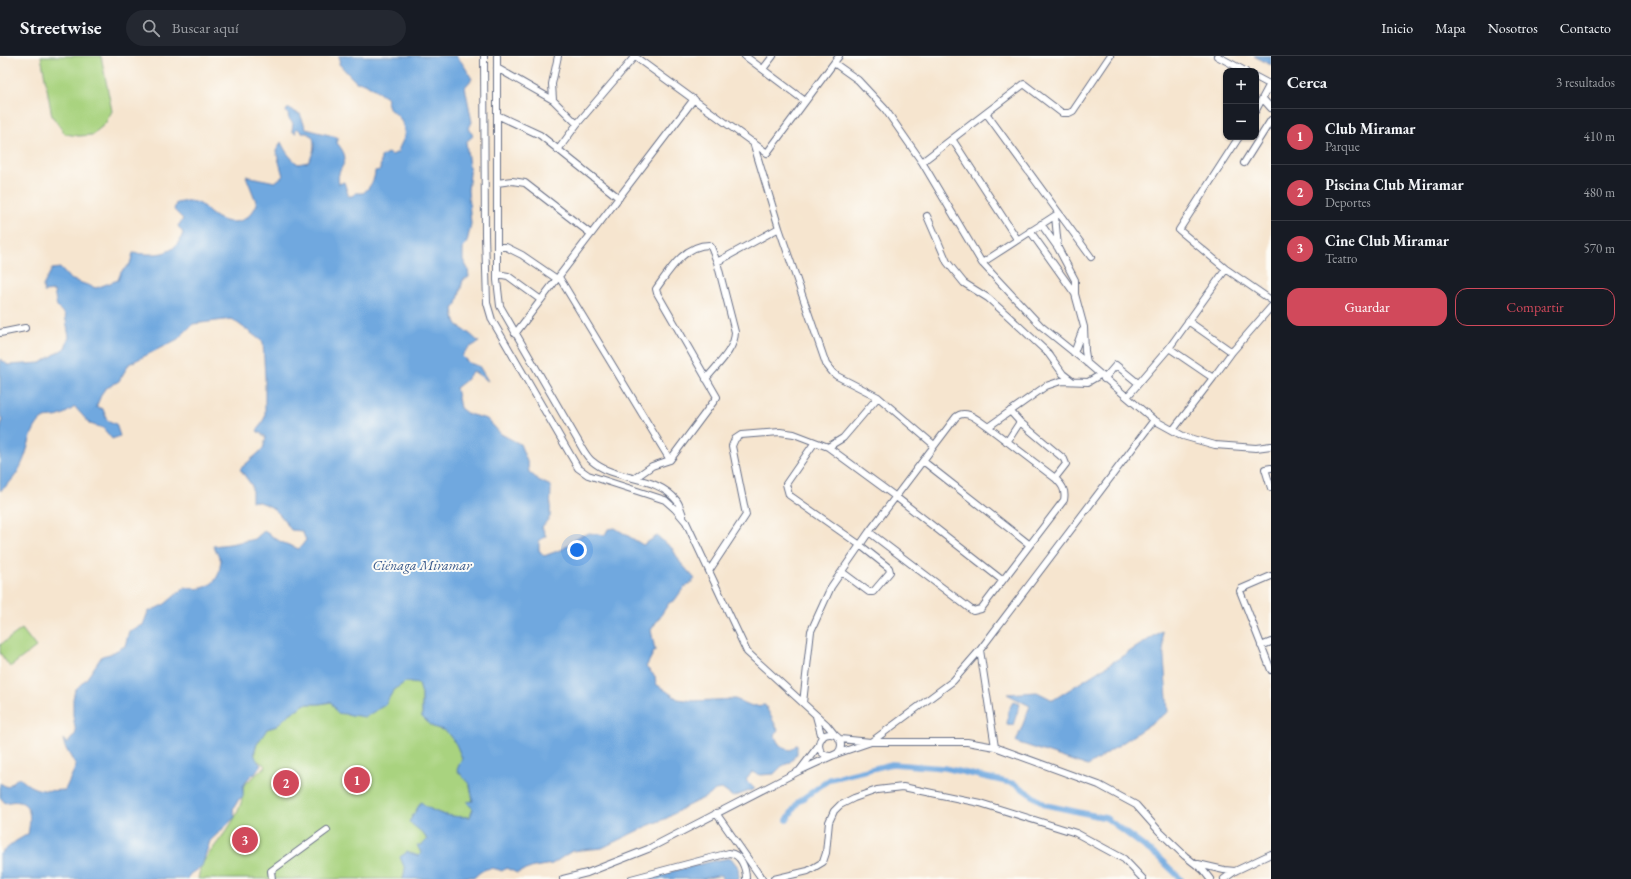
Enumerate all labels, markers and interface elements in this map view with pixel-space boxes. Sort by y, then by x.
search box [126,10,406,46]
text: Streetwise [20,15,102,40]
icon: search [140,17,162,39]
text: Buscar aquí [172,18,239,37]
text: Inicio [1382,19,1413,37]
text: Mapa [1435,19,1466,37]
text: Nosotros [1488,19,1538,37]
text: Contacto [1560,19,1611,37]
map controls [1223,68,1259,140]
button: + [1223,68,1259,104]
text: Cerca [1287,71,1327,93]
text: 3 resultados [1556,74,1615,91]
button: − [1223,104,1259,140]
text: Club Miramar [1325,119,1416,138]
text: 1 [1297,128,1303,145]
text: 410 m [1584,128,1615,145]
text: Parque [1325,138,1360,155]
text: Piscina Club Miramar [1325,175,1464,194]
text: 2 [1297,184,1303,201]
text: 480 m [1584,184,1615,201]
text: Deportes [1325,194,1371,211]
text: Cine Club Miramar [1325,231,1449,250]
text: 3 [1297,240,1303,257]
text: 570 m [1584,240,1615,257]
text: Teatro [1325,250,1357,267]
button: Guardar [1287,288,1447,326]
button: Compartir [1455,288,1615,326]
your location [567,540,587,560]
water label: Ciénaga Miramar [373,556,472,574]
pin: 1 [344,765,370,795]
pin: 2 [273,768,299,798]
pin: 3 [232,825,258,855]

